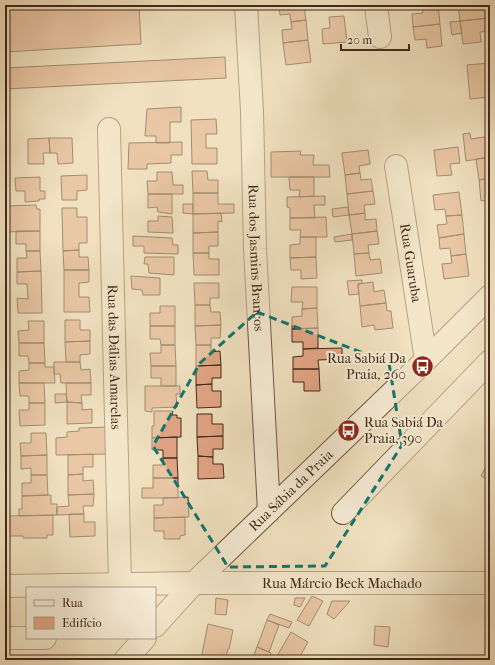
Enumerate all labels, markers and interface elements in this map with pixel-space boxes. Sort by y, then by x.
scale bar [341,26,409,52]
text: 20 m [347,33,372,47]
street label: Rua dos Jasmins Brancos [245,184,268,332]
street label: Rua Guaruba [397,222,426,304]
street label: Rua das Dálias Amarelas [104,284,125,430]
place label: Rua Sabiá Da Praia, 260 [327,350,407,383]
bus stop icon: Rua Sabiá Da Praia, 260 [409,353,435,379]
place label: Rua Sabiá Da Praia, 390 [364,414,444,447]
bus stop icon: Rua Sabiá Da Praia, 390 [336,417,362,443]
street label: Rua Sábia da Praia [245,445,337,535]
street label: Rua Márcio Beck Machado [262,575,422,592]
legend [26,587,156,639]
text: Rua [62,596,83,610]
text: Edifício [62,616,102,630]

